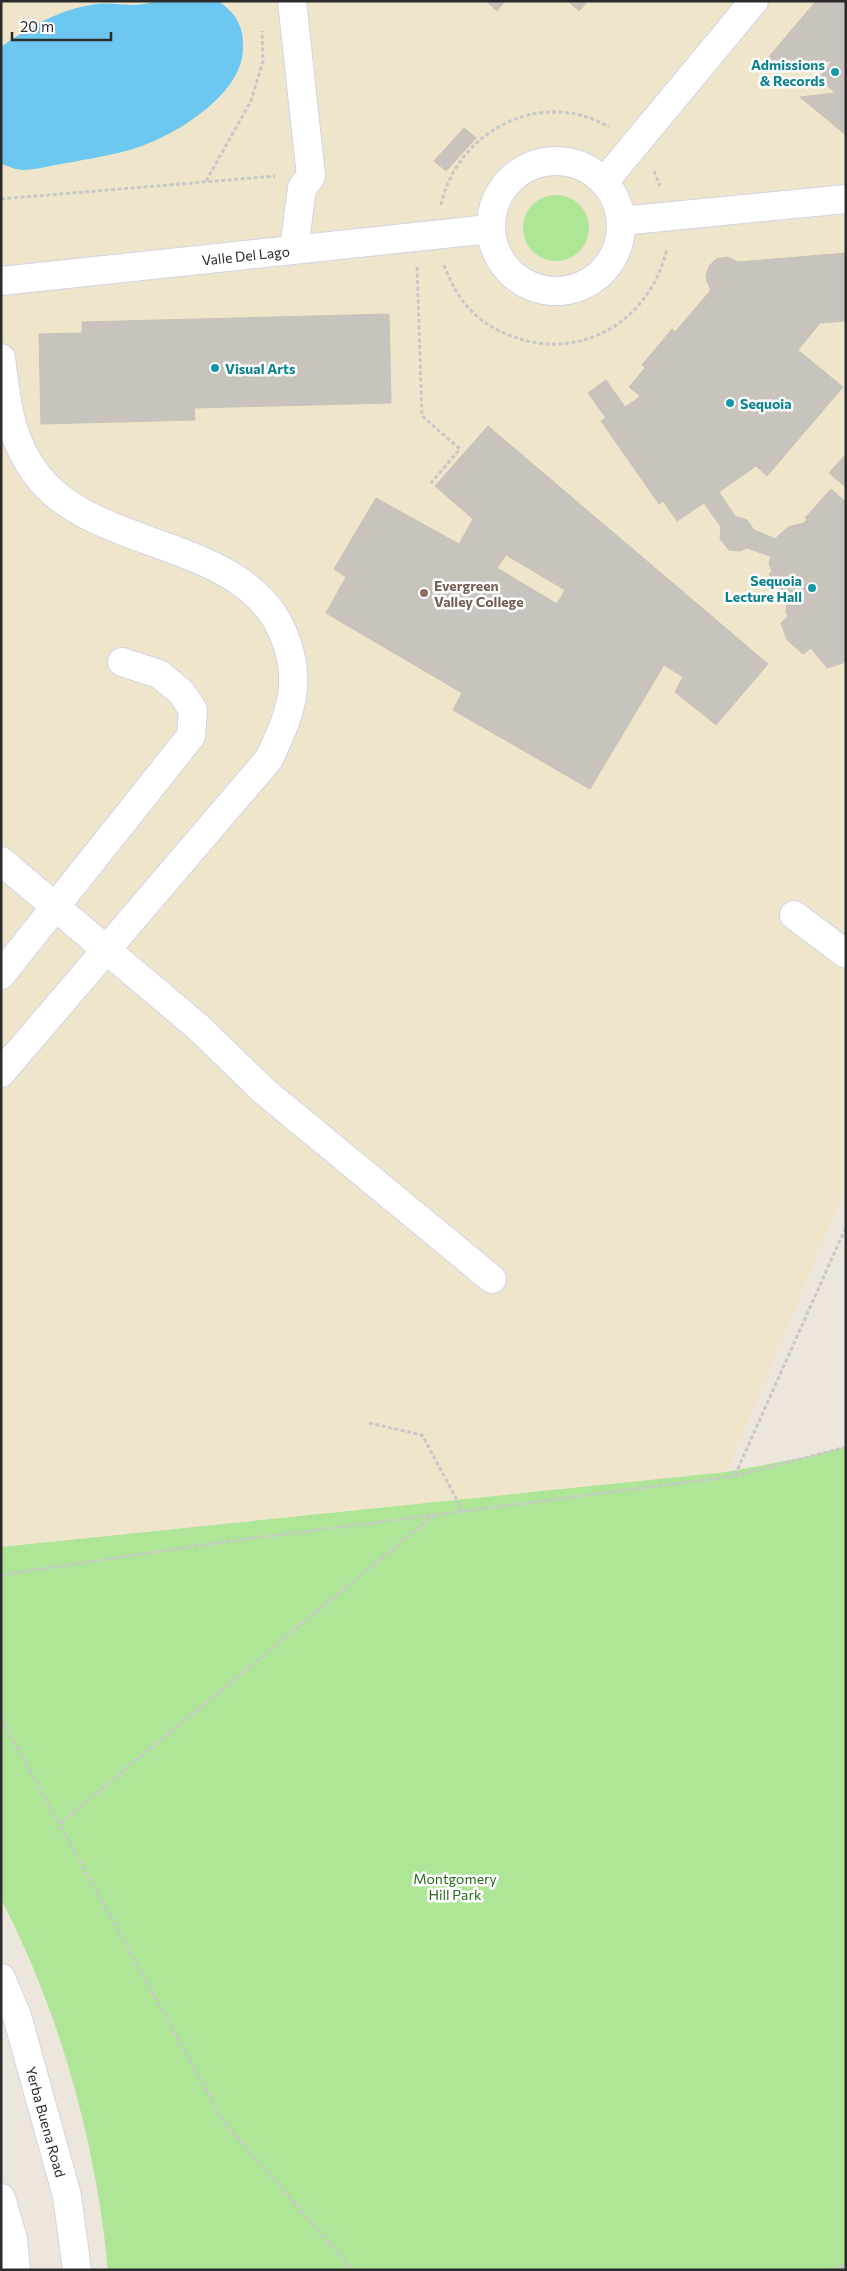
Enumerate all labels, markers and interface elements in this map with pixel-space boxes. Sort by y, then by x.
scale bar [12,10,111,42]
text: 20 m [20,17,54,35]
place label: Admissions & Records [751,56,825,89]
marker: Admissions & Records [829,66,841,78]
street label: Valle Del Lago [201,242,291,268]
place label: Visual Arts [225,360,296,377]
marker: Visual Arts [209,362,221,374]
place label: Sequoia [740,395,792,412]
marker: Sequoia [724,397,736,409]
place label: Sequoia Lecture Hall [725,572,802,605]
place label: Evergreen Valley College [434,577,524,610]
marker: Sequoia Lecture Hall [806,582,818,594]
marker: Evergreen Valley College [418,587,430,599]
park label: Montgomery Hill Park [413,1870,497,1903]
street label: Yerba Buena Road [23,2064,70,2179]

